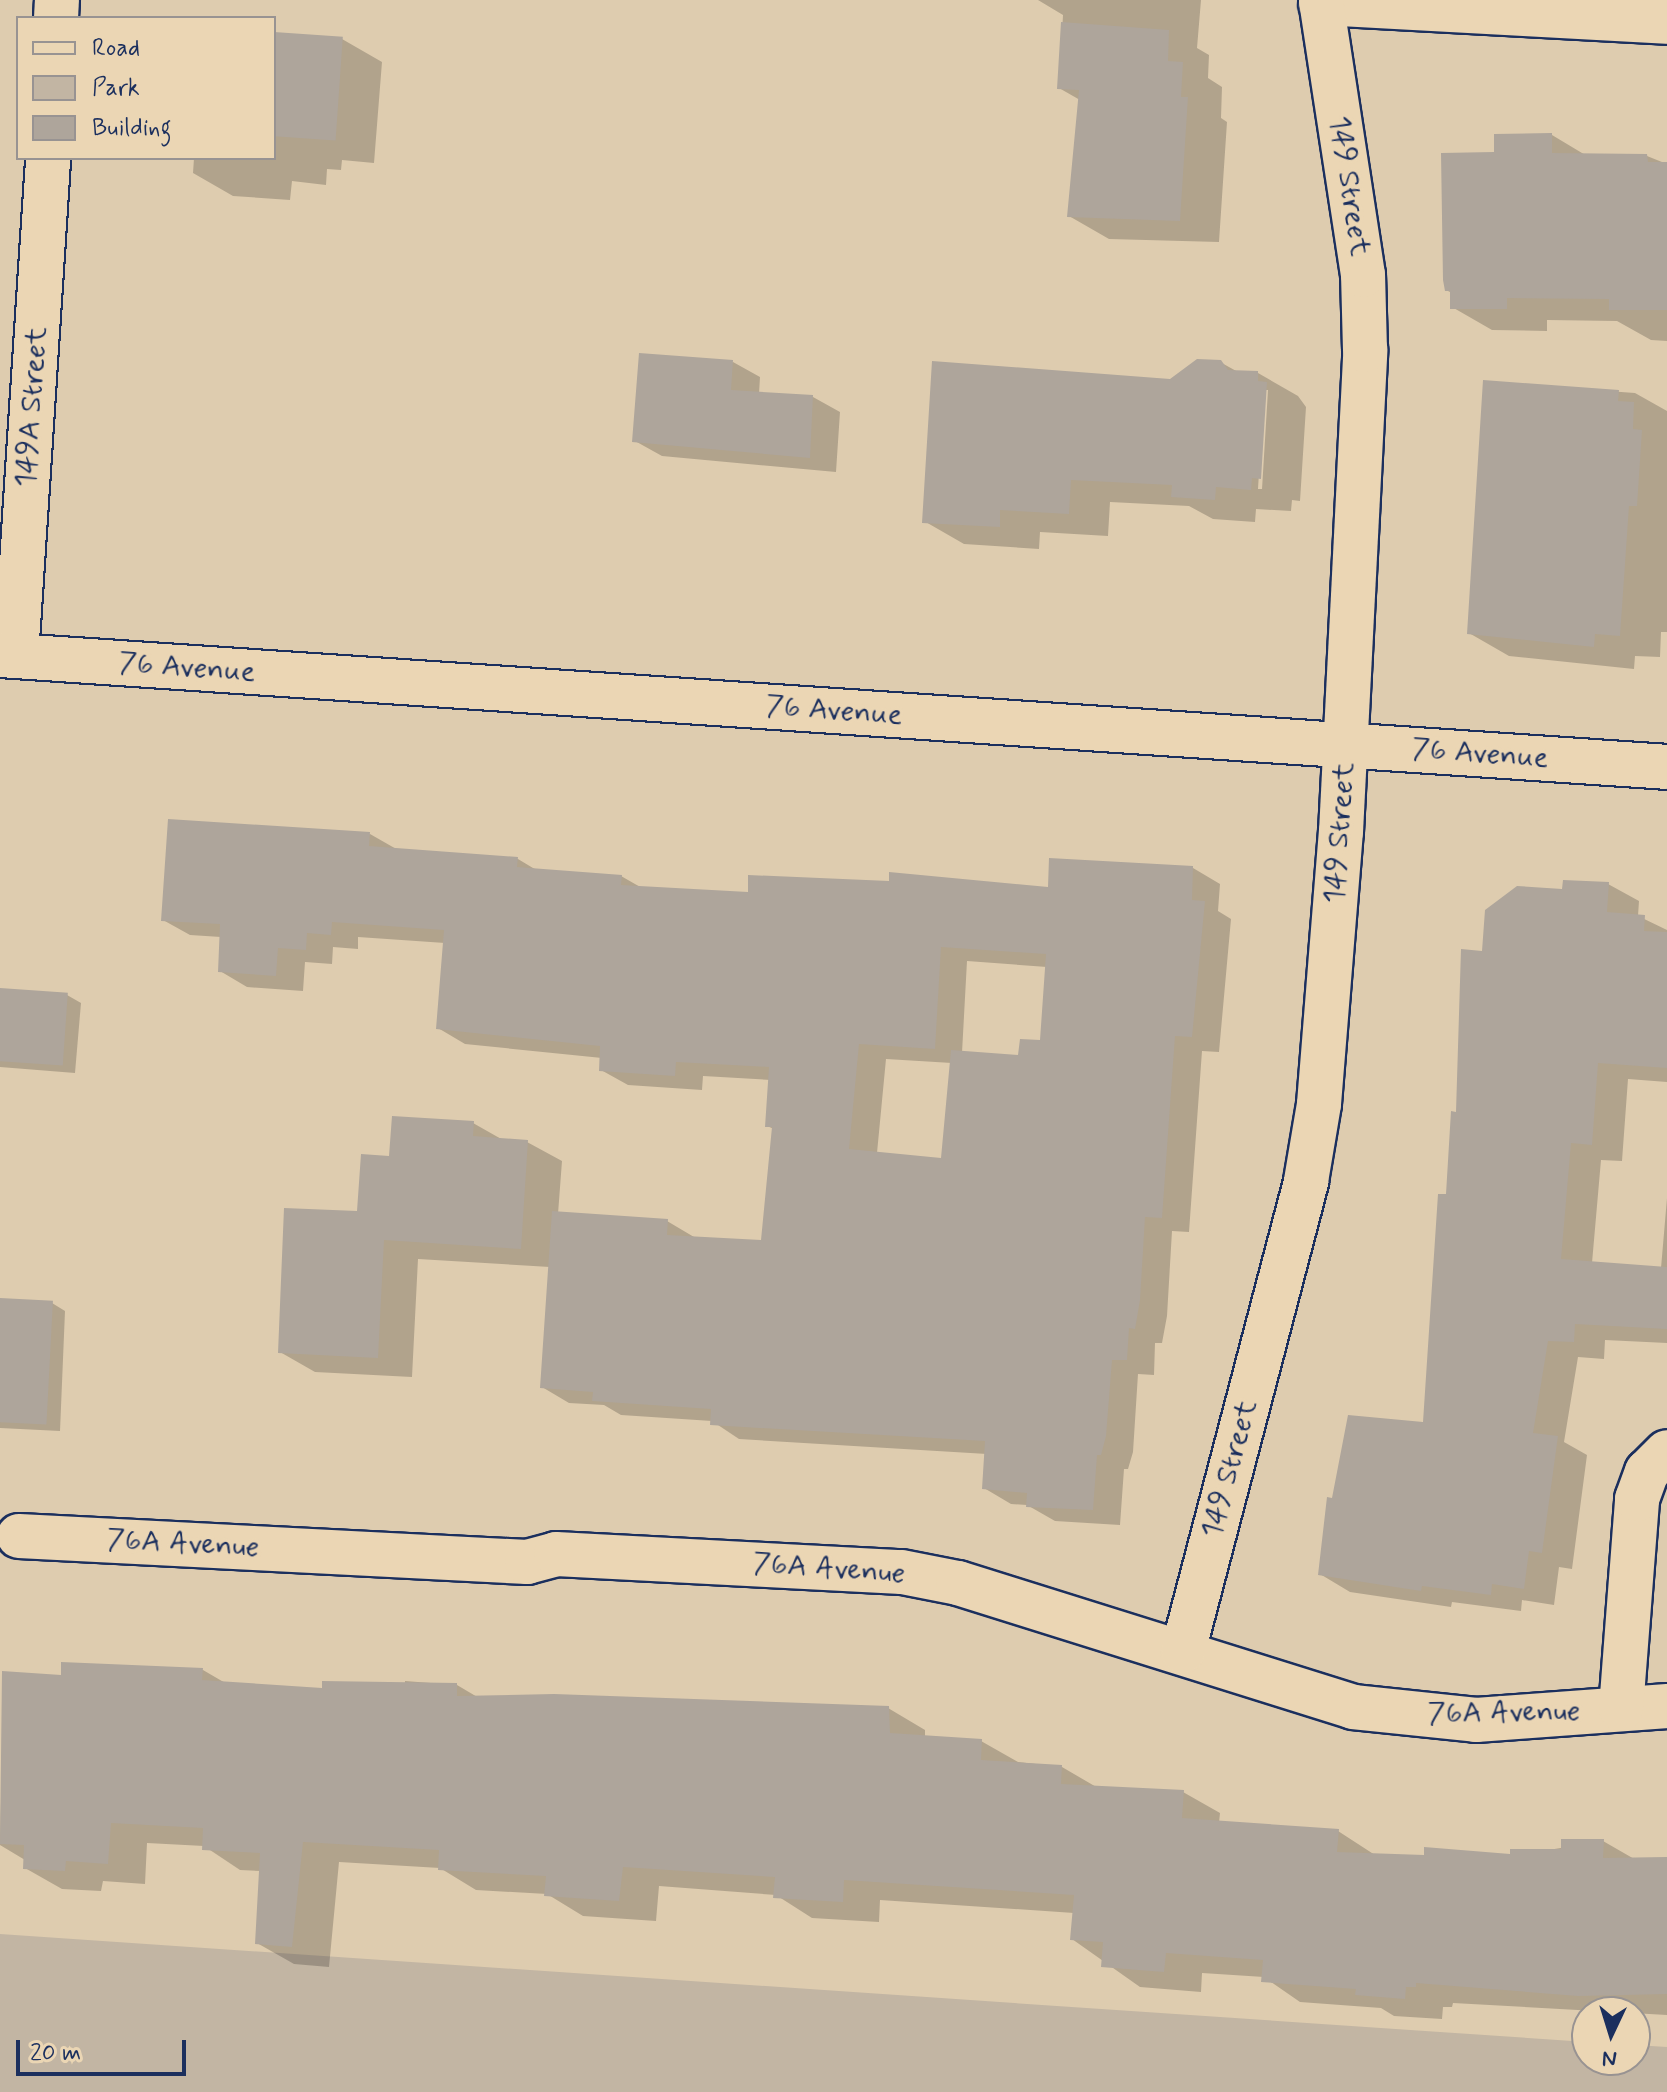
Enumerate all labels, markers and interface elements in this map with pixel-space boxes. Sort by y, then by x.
legend [16,16,276,160]
text: Road [92,33,140,64]
text: Park [92,73,140,104]
text: Building [92,113,172,144]
street label: 149 Street [1320,113,1378,259]
street label: 149A Street [8,325,56,489]
street label: 76 Avenue [117,645,257,691]
street label: 76 Avenue [764,688,904,734]
street label: 76 Avenue [1410,731,1550,777]
street label: 149 Street [1317,761,1363,905]
street label: 149 Street [1194,1396,1266,1542]
street label: 76A Avenue [104,1522,262,1566]
street label: 76A Avenue [750,1546,908,1592]
street label: 76A Avenue [1425,1694,1583,1732]
north arrow [1571,1996,1651,2076]
scale bar [20,2024,190,2074]
text: 20 m [30,2038,81,2069]
text: N [1601,2043,1618,2072]

